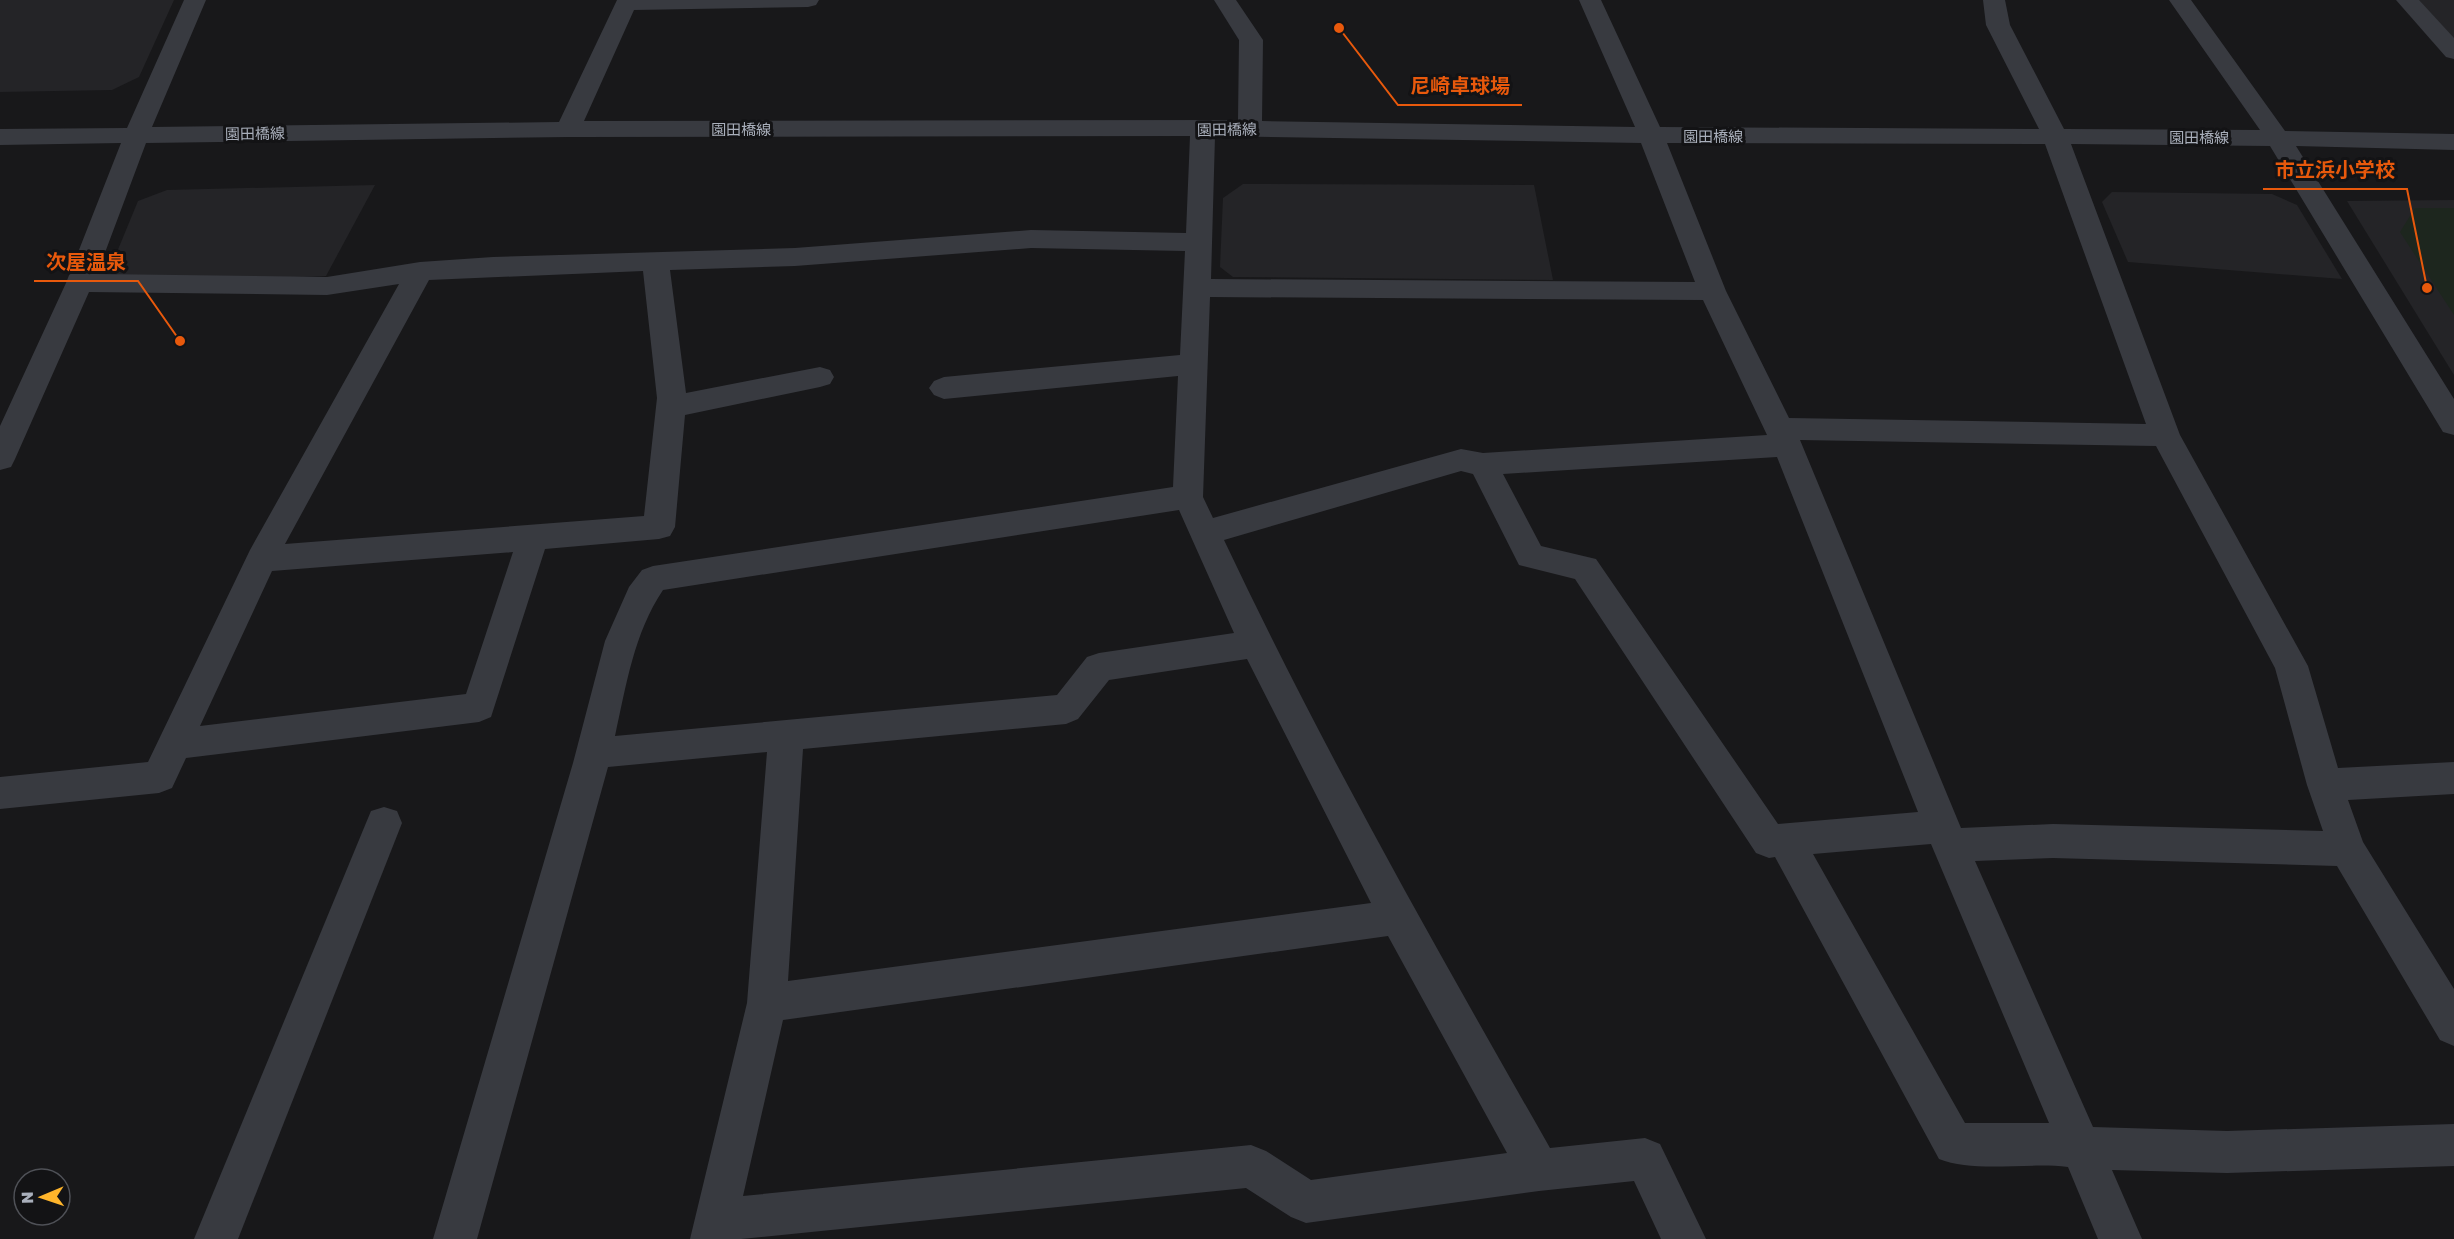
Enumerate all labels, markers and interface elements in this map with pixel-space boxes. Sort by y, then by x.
callout: 尼崎卓球場 [1398,67,1522,105]
text: 尼崎卓球場 [1410,73,1510,97]
street label: 園田橋線 [1197,119,1257,139]
street label: 園田橋線 [711,120,771,138]
street label: 園田橋線 [225,123,285,143]
street label: 園田橋線 [1683,127,1743,145]
street label: 園田橋線 [2169,128,2229,146]
callout: 市立浜小学校 [2263,151,2407,189]
text: 市立浜小学校 [2275,157,2395,181]
callout: 次屋温泉 [34,243,138,281]
text: 次屋温泉 [46,249,126,273]
north arrow [12,1167,72,1227]
text: N [17,1191,37,1204]

